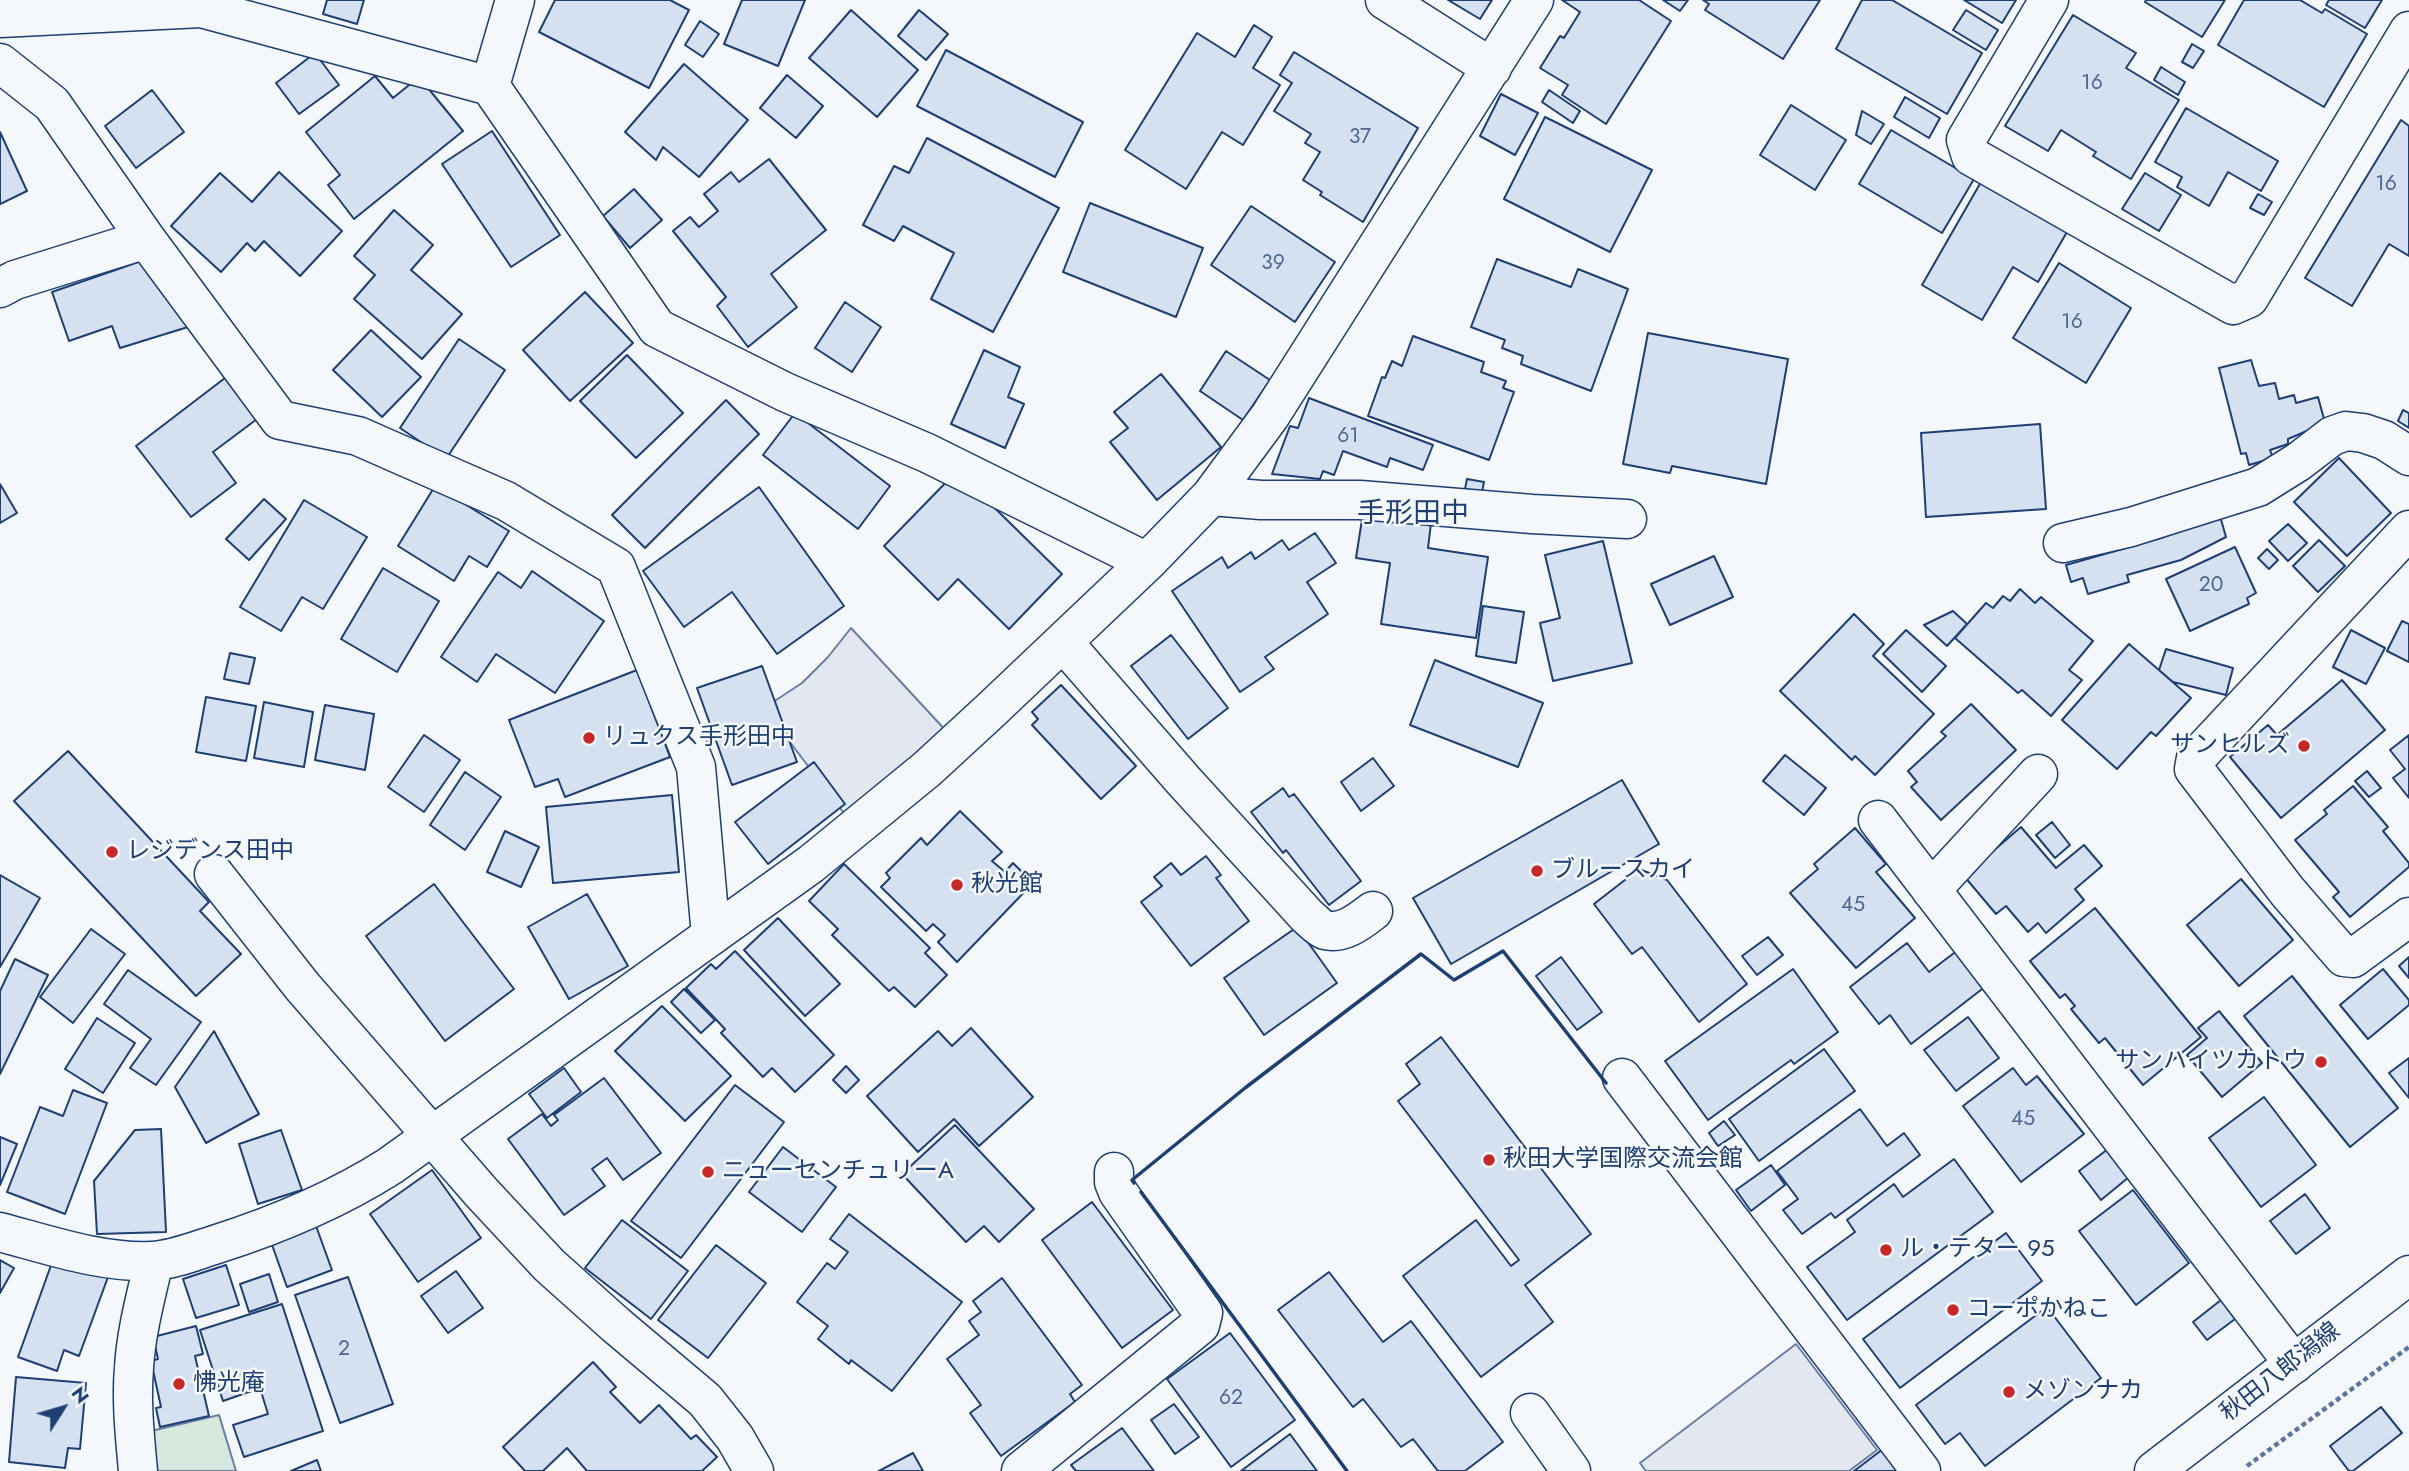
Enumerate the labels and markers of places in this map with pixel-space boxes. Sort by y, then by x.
place label: リュクス手形田中 [603,724,795,752]
marker: リュクス手形田中 [581,730,597,746]
place label: サンヒルズ [2170,732,2290,760]
marker: サンヒルズ [2296,738,2312,754]
place label: レジデンス田中 [126,838,294,866]
marker: レジデンス田中 [104,844,120,860]
place label: ブルースカイ [1551,857,1695,885]
marker: ブルースカイ [1529,863,1545,879]
place label: 秋光館 [971,871,1043,899]
marker: 秋光館 [949,877,965,893]
place label: サンハイツカトウ [2115,1048,2307,1076]
marker: サンハイツカトウ [2313,1054,2329,1070]
place label: 秋田大学国際交流会館 [1503,1146,1743,1174]
marker: 秋田大学国際交流会館 [1481,1152,1497,1168]
place label: ニューセンチュリーA [722,1158,954,1186]
marker: ニューセンチュリーA [700,1164,716,1180]
place label: ル・テター 95 [1900,1236,2055,1264]
marker: ル・テター 95 [1878,1242,1894,1258]
place label: コーポかねこ [1967,1296,2111,1324]
marker: コーポかねこ [1945,1302,1961,1318]
place label: 怫光庵 [193,1370,265,1398]
marker: 怫光庵 [171,1376,187,1392]
place label: メゾンナカ [2023,1378,2143,1406]
marker: メゾンナカ [2001,1384,2017,1400]

